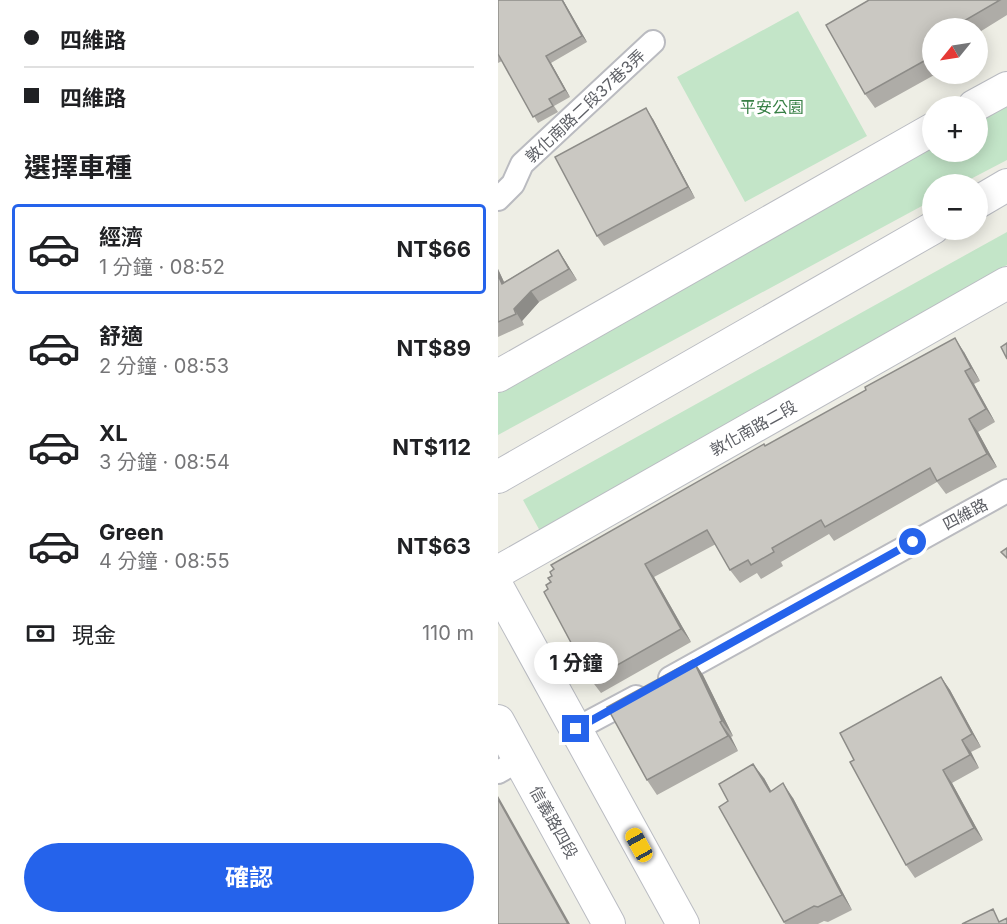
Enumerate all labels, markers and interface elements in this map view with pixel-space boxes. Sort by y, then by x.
north arrow [922,18,988,84]
map controls [922,18,988,240]
text: 四維路 [60,27,126,53]
street label: 敦化南路二段37巷3弄 [521,45,649,167]
text: 四維路 [60,85,126,111]
button: + [922,96,988,162]
park label: 平安公園 [740,97,804,117]
text: 選擇車種 [24,151,132,184]
button: − [922,174,988,240]
icon: car [27,222,81,276]
text: 經濟 [99,224,143,250]
text: NT$66 [397,236,471,262]
text: 1 分鐘 · 08:52 [99,255,225,279]
icon: car [27,321,81,375]
text: 舒適 [99,323,143,349]
text: NT$89 [397,335,471,361]
text: 2 分鐘 · 08:53 [99,354,229,378]
street label: 敦化南路二段 [706,396,800,460]
icon: car [27,420,81,474]
text: XL [99,420,128,446]
text: NT$112 [392,434,471,460]
text: 3 分鐘 · 08:54 [99,450,230,474]
street label: 四維路 [939,494,991,534]
icon: car [27,519,81,573]
text: Green [99,519,164,545]
route start [899,528,926,555]
text: NT$63 [397,533,471,559]
text: 4 分鐘 · 08:55 [99,549,230,573]
icon: cash [24,617,57,650]
text: 110 m [422,621,474,645]
text: 現金 [72,622,116,648]
callout: 1 分鐘 [534,642,618,684]
text: 1 分鐘 [549,651,603,675]
route end [562,715,589,742]
street label: 信義路四段 [526,782,582,862]
car [622,825,656,865]
button: 確認 [24,843,474,912]

